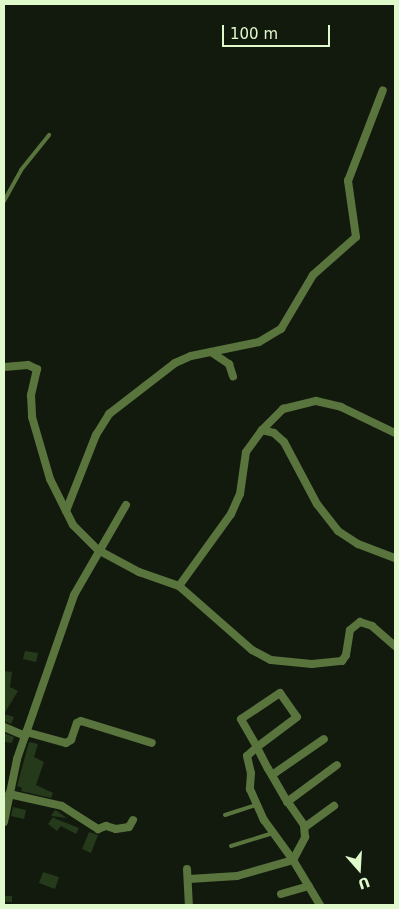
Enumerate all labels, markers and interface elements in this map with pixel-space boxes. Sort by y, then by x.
scale bar [224,15,332,47]
text: 100 m [230,25,278,43]
north arrow [334,844,384,894]
text: U [356,874,372,893]

